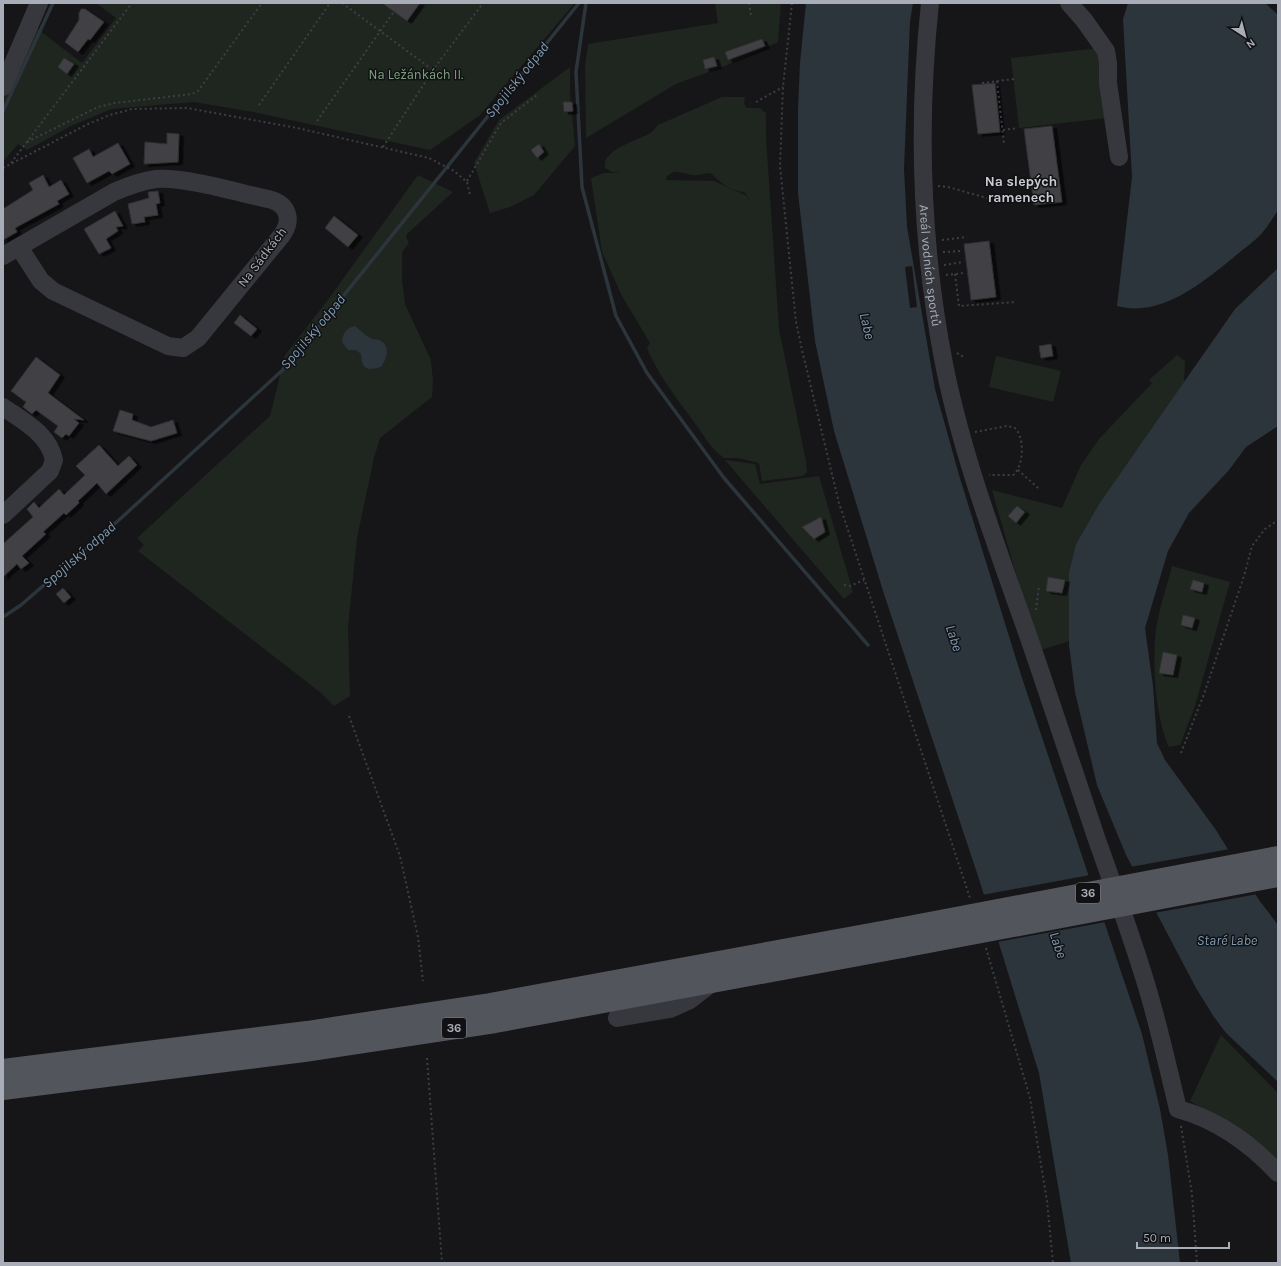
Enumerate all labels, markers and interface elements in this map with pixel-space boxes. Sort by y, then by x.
north arrow [1225,16,1265,56]
text: N [1244,36,1258,51]
water label: Spojilský odpad [481,38,553,121]
park label: Na Ležánkách II. [369,67,463,82]
district label: Na slepých ramenech [985,173,1057,206]
street label: Areál vodních sportů [917,204,945,327]
street label: Na Sádkách [235,224,289,290]
water label: Spojilský odpad [277,291,349,373]
water label: Labe [856,311,878,341]
water label: Spojilský odpad [39,518,120,592]
water label: Labe [942,623,966,654]
road number: 36 [1076,883,1100,903]
water label: Labe [1046,930,1071,961]
water label: Staré Labe [1197,932,1258,949]
road number: 36 [442,1018,466,1038]
scale bar [1137,1224,1229,1250]
text: 50 m [1143,1231,1171,1245]

